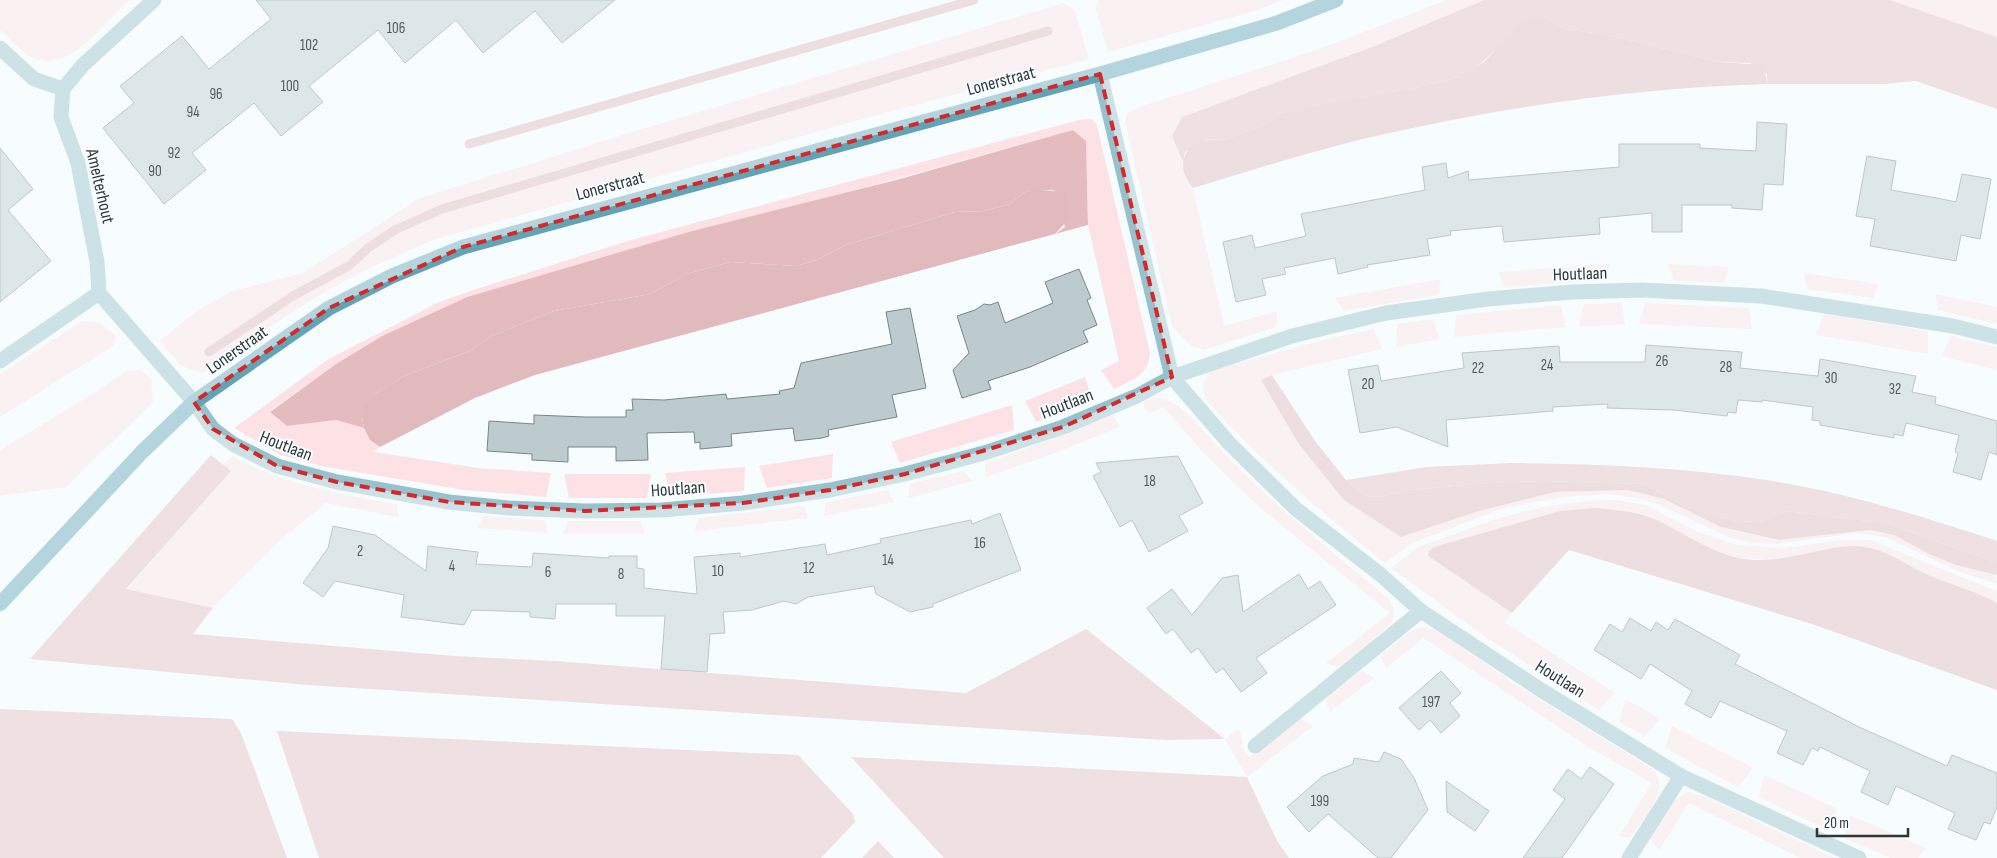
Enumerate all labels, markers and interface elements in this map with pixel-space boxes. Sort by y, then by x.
house number: 106 [387,19,405,38]
house number: 102 [300,36,318,55]
street label: Lonerstraat [964,62,1038,100]
house number: 100 [281,77,299,96]
house number: 96 [209,85,223,104]
house number: 94 [187,103,199,122]
house number: 92 [168,144,180,163]
street label: Amelterhout [81,146,119,226]
house number: 90 [148,162,162,181]
street label: Lonerstraat [573,167,647,205]
street label: Houtlaan [1552,263,1608,285]
street label: Lonerstraat [202,321,272,379]
house number: 26 [1656,352,1668,371]
house number: 24 [1541,356,1553,375]
house number: 28 [1720,358,1732,377]
house number: 22 [1472,359,1484,378]
house number: 30 [1825,369,1837,388]
house number: 20 [1362,375,1374,394]
house number: 32 [1889,380,1901,399]
street label: Houtlaan [1038,384,1096,424]
street label: Houtlaan [257,426,315,466]
house number: 18 [1144,472,1156,491]
street label: Houtlaan [650,477,706,501]
house number: 16 [974,534,986,553]
house number: 2 [357,542,363,561]
house number: 14 [882,551,894,570]
house number: 4 [449,557,455,576]
house number: 12 [803,559,815,578]
house number: 10 [712,562,724,581]
house number: 6 [545,563,551,582]
house number: 8 [618,565,624,584]
street label: Houtlaan [1531,656,1589,702]
house number: 197 [1422,693,1440,712]
house number: 199 [1311,792,1329,811]
scale bar [1817,806,1908,838]
text: 20 m [1824,814,1849,833]

